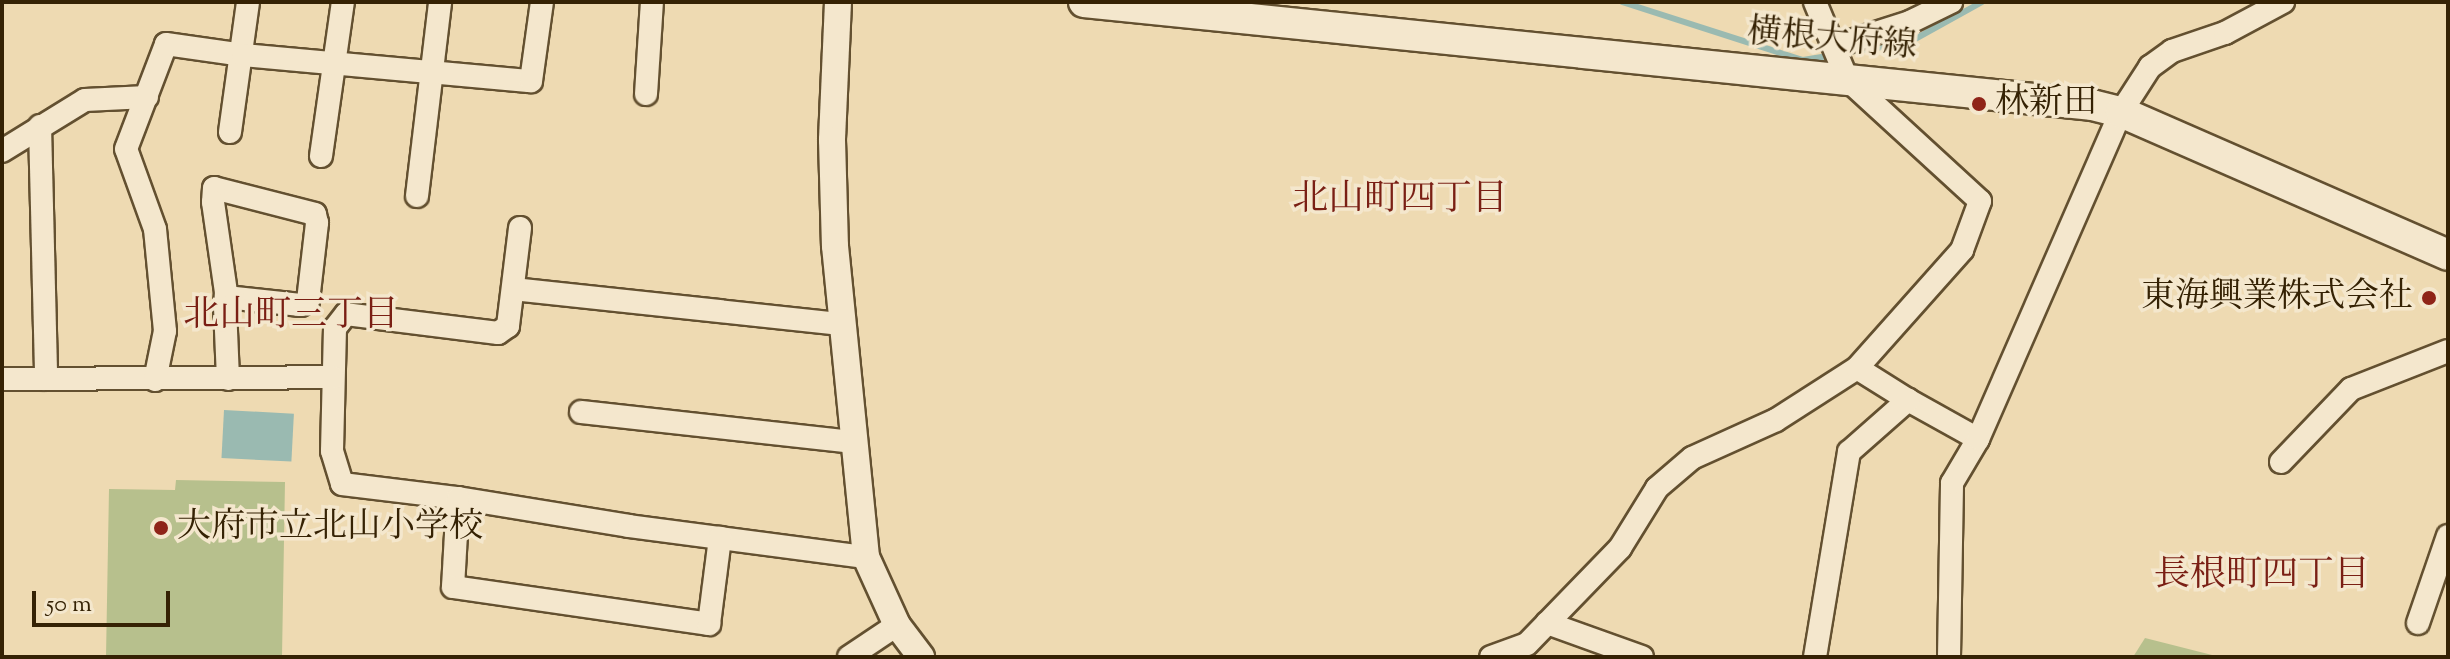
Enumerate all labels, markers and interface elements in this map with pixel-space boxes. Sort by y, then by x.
street label: 横根大府線 [1746,12,1918,68]
place label: 林新田 [1995,84,2097,124]
marker: 林新田 [1970,95,1988,113]
district label: 北山町四丁目 [1292,179,1508,223]
place label: 東海興業株式会社 [2141,278,2413,318]
marker: 東海興業株式会社 [2420,289,2438,307]
district label: 北山町三丁目 [183,295,399,339]
place label: 大府市立北山小学校 [177,508,483,548]
marker: 大府市立北山小学校 [152,519,170,537]
district label: 長根町四丁目 [2154,555,2370,599]
scale bar [36,575,174,625]
text: 50 m [46,588,92,622]

